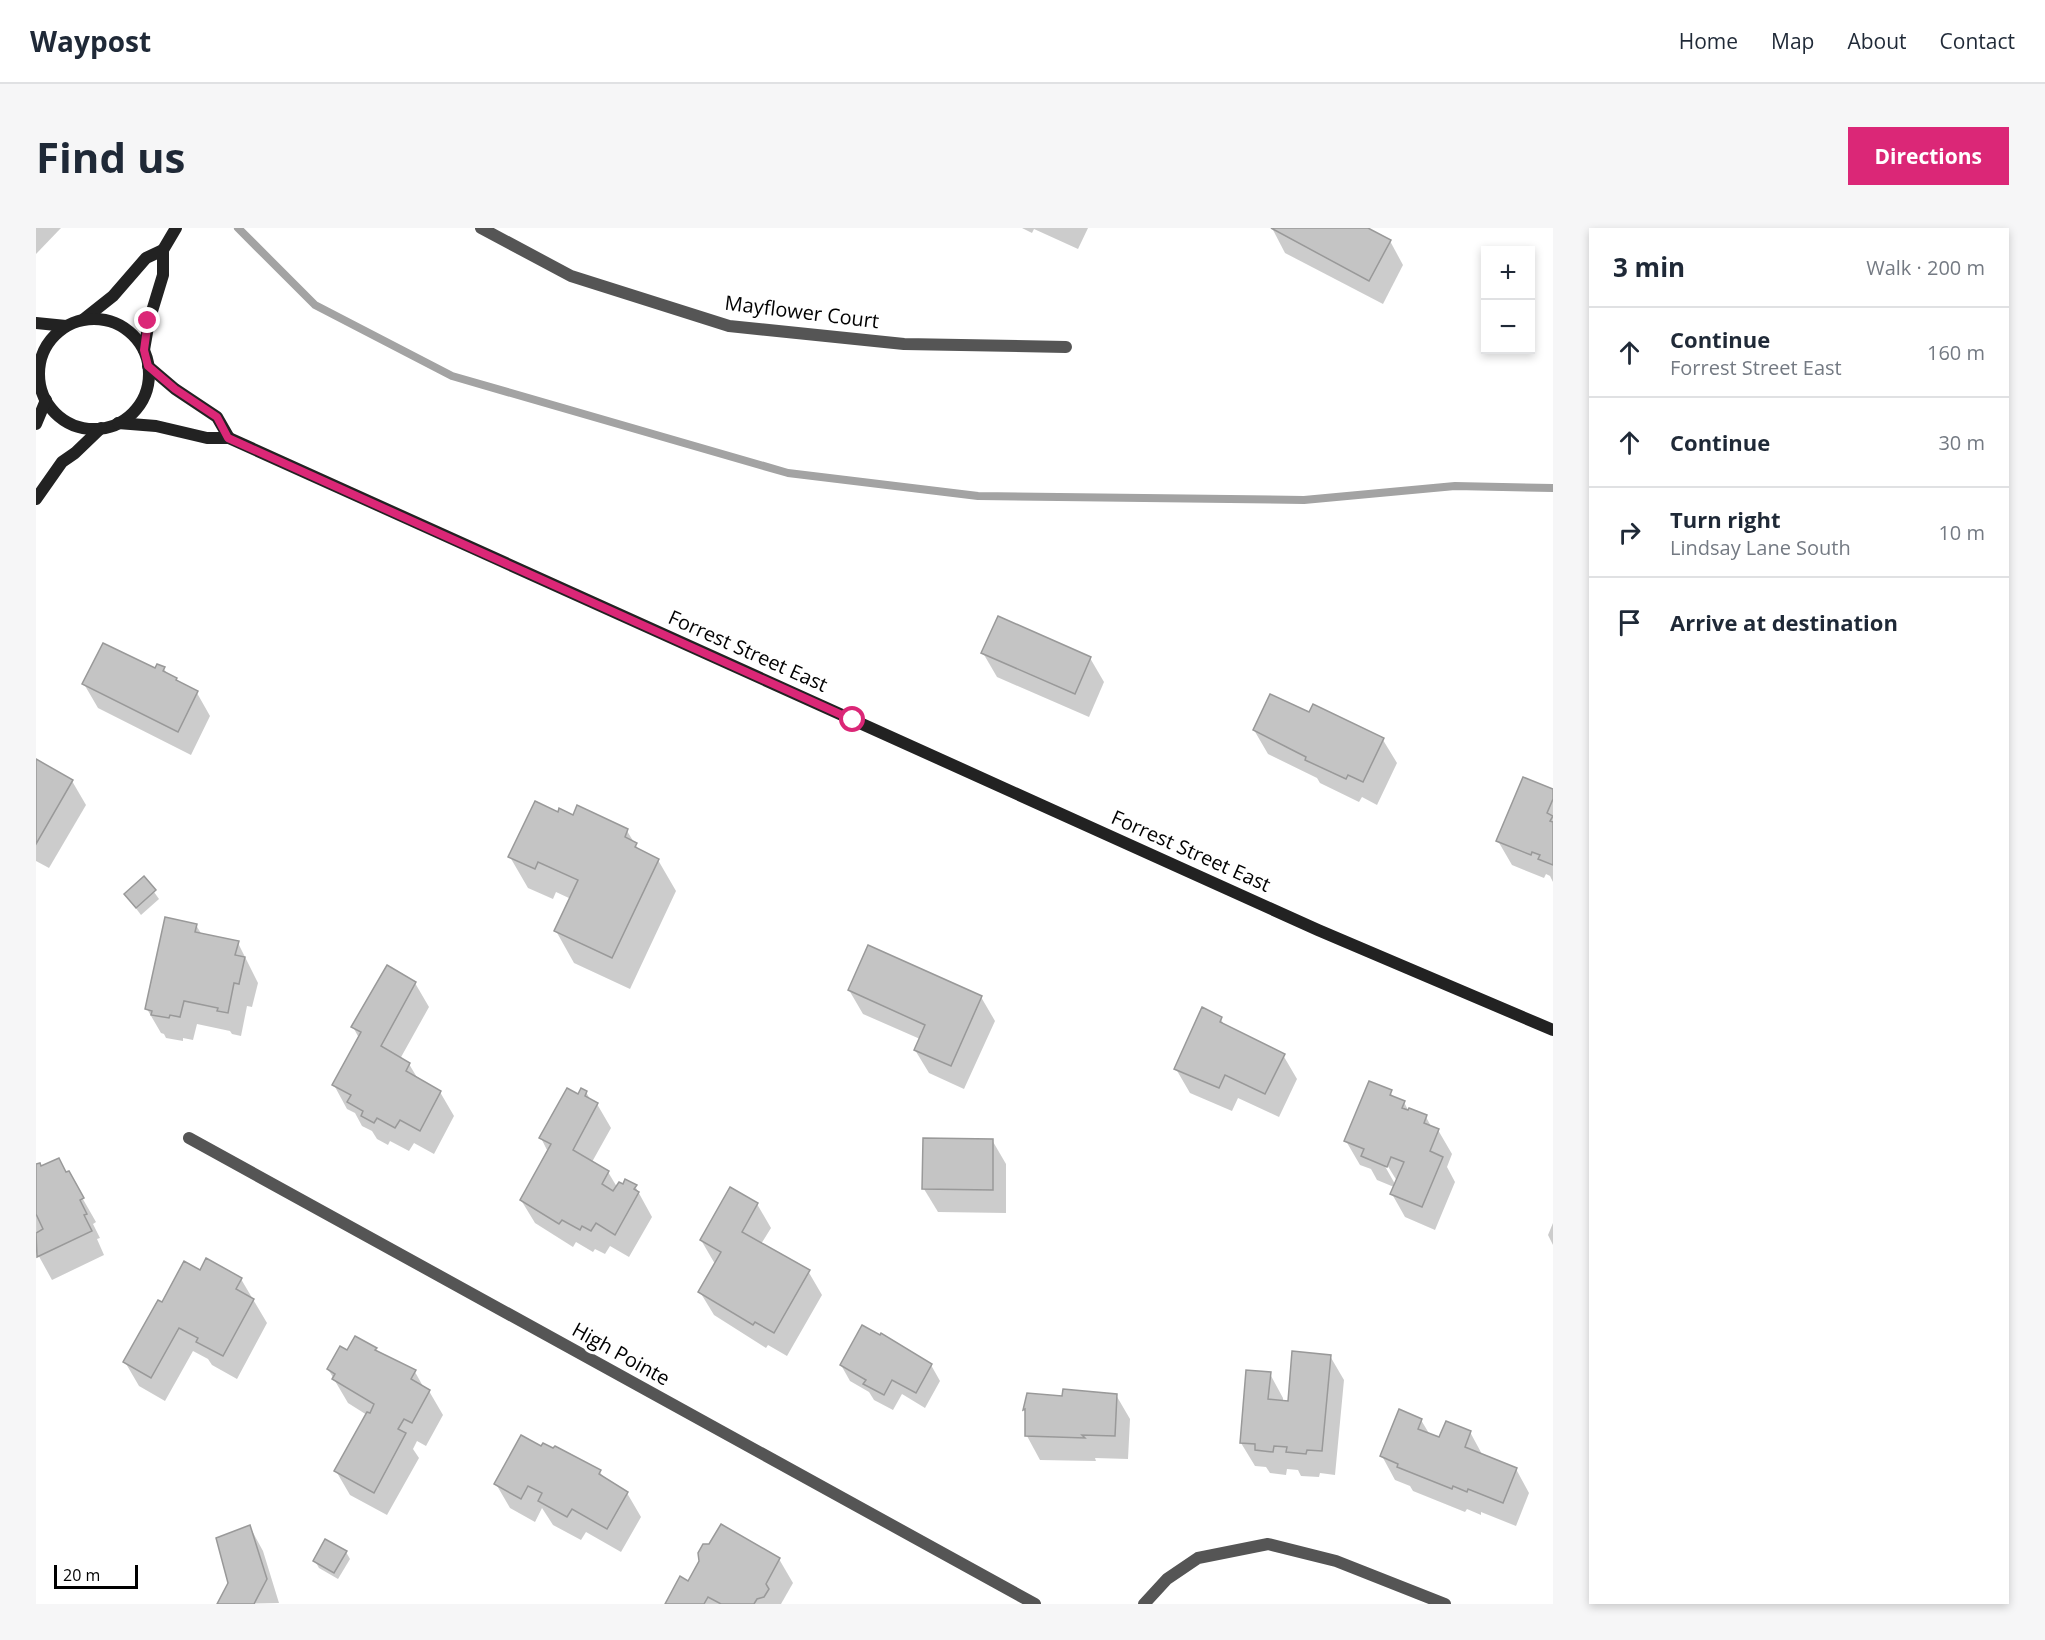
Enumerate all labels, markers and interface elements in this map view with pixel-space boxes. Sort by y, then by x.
text: Waypost [30,22,151,60]
text: Home [1679,27,1738,55]
text: Map [1771,27,1814,55]
text: About [1847,27,1907,55]
text: Contact [1940,27,2015,55]
button: Directions [1848,127,2009,185]
text: Find us [36,128,185,185]
map controls [1481,246,1535,354]
button: + [1481,246,1535,300]
text: 3 min [1613,249,1685,285]
text: Walk · 200 m [1866,254,1985,281]
street label: Mayflower Court [723,289,881,334]
button: − [1481,300,1535,354]
route end [134,307,160,333]
text: Continue [1670,324,1770,354]
icon: ahead [1613,336,1646,369]
text: 160 m [1927,339,1985,366]
text: Forrest Street East [1670,354,1842,381]
icon: ahead [1613,426,1646,459]
text: Continue [1670,427,1770,457]
text: 30 m [1938,429,1985,456]
text: Turn right [1670,504,1781,534]
icon: right [1613,516,1646,549]
text: 10 m [1938,519,1985,546]
text: Lindsay Lane South [1670,534,1851,561]
street label: Forrest Street East [664,603,832,698]
icon: arrive [1613,606,1646,639]
text: Arrive at destination [1670,607,1898,637]
route start [839,706,865,732]
street label: Forrest Street East [1107,803,1275,898]
street label: High Pointe [568,1316,675,1392]
scale bar [54,1562,138,1590]
text: 20 m [63,1564,100,1586]

